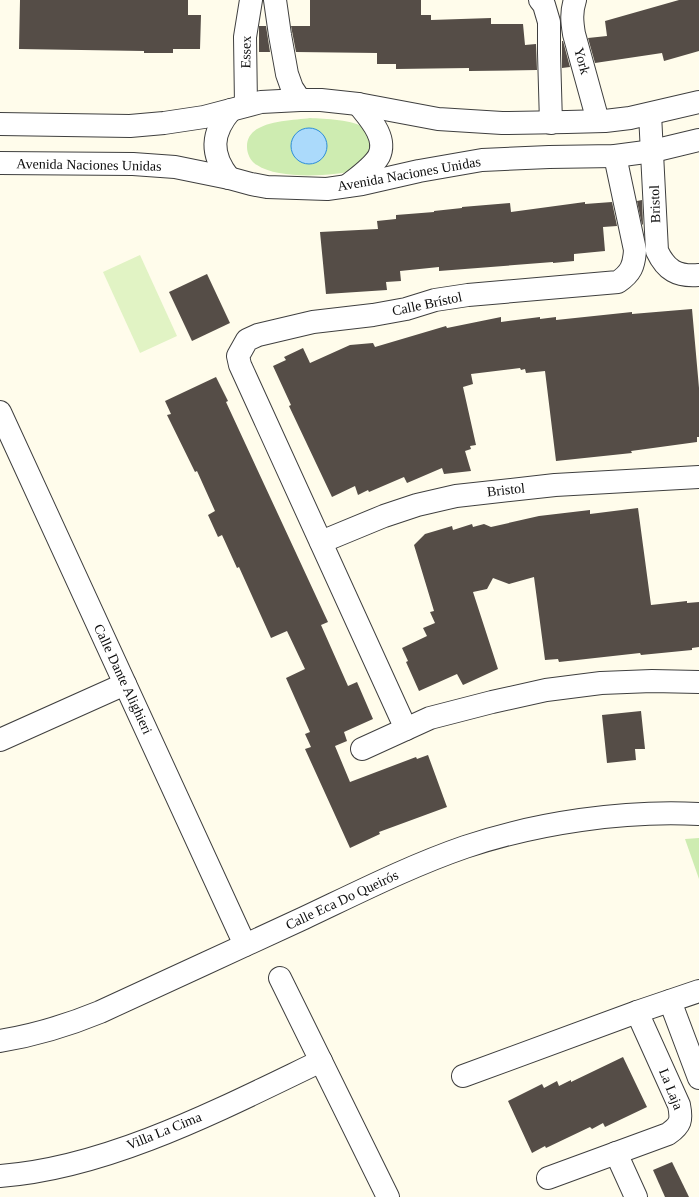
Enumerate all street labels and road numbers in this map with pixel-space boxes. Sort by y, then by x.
street label: Essex [238,36,254,68]
street label: York [571,46,593,76]
street label: Avenida Naciones Unidas [336,154,482,194]
street label: Avenida Naciones Unidas [16,156,162,174]
street label: Bristol [647,185,663,223]
street label: Calle Brístol [391,289,463,319]
street label: Bristol [486,481,526,499]
street label: Calle Dante Alighieri [91,622,155,737]
street label: Calle Eca Do Queirós [283,867,401,933]
street label: La Laja [656,1066,686,1113]
street label: Villa La Cima [124,1109,204,1153]

